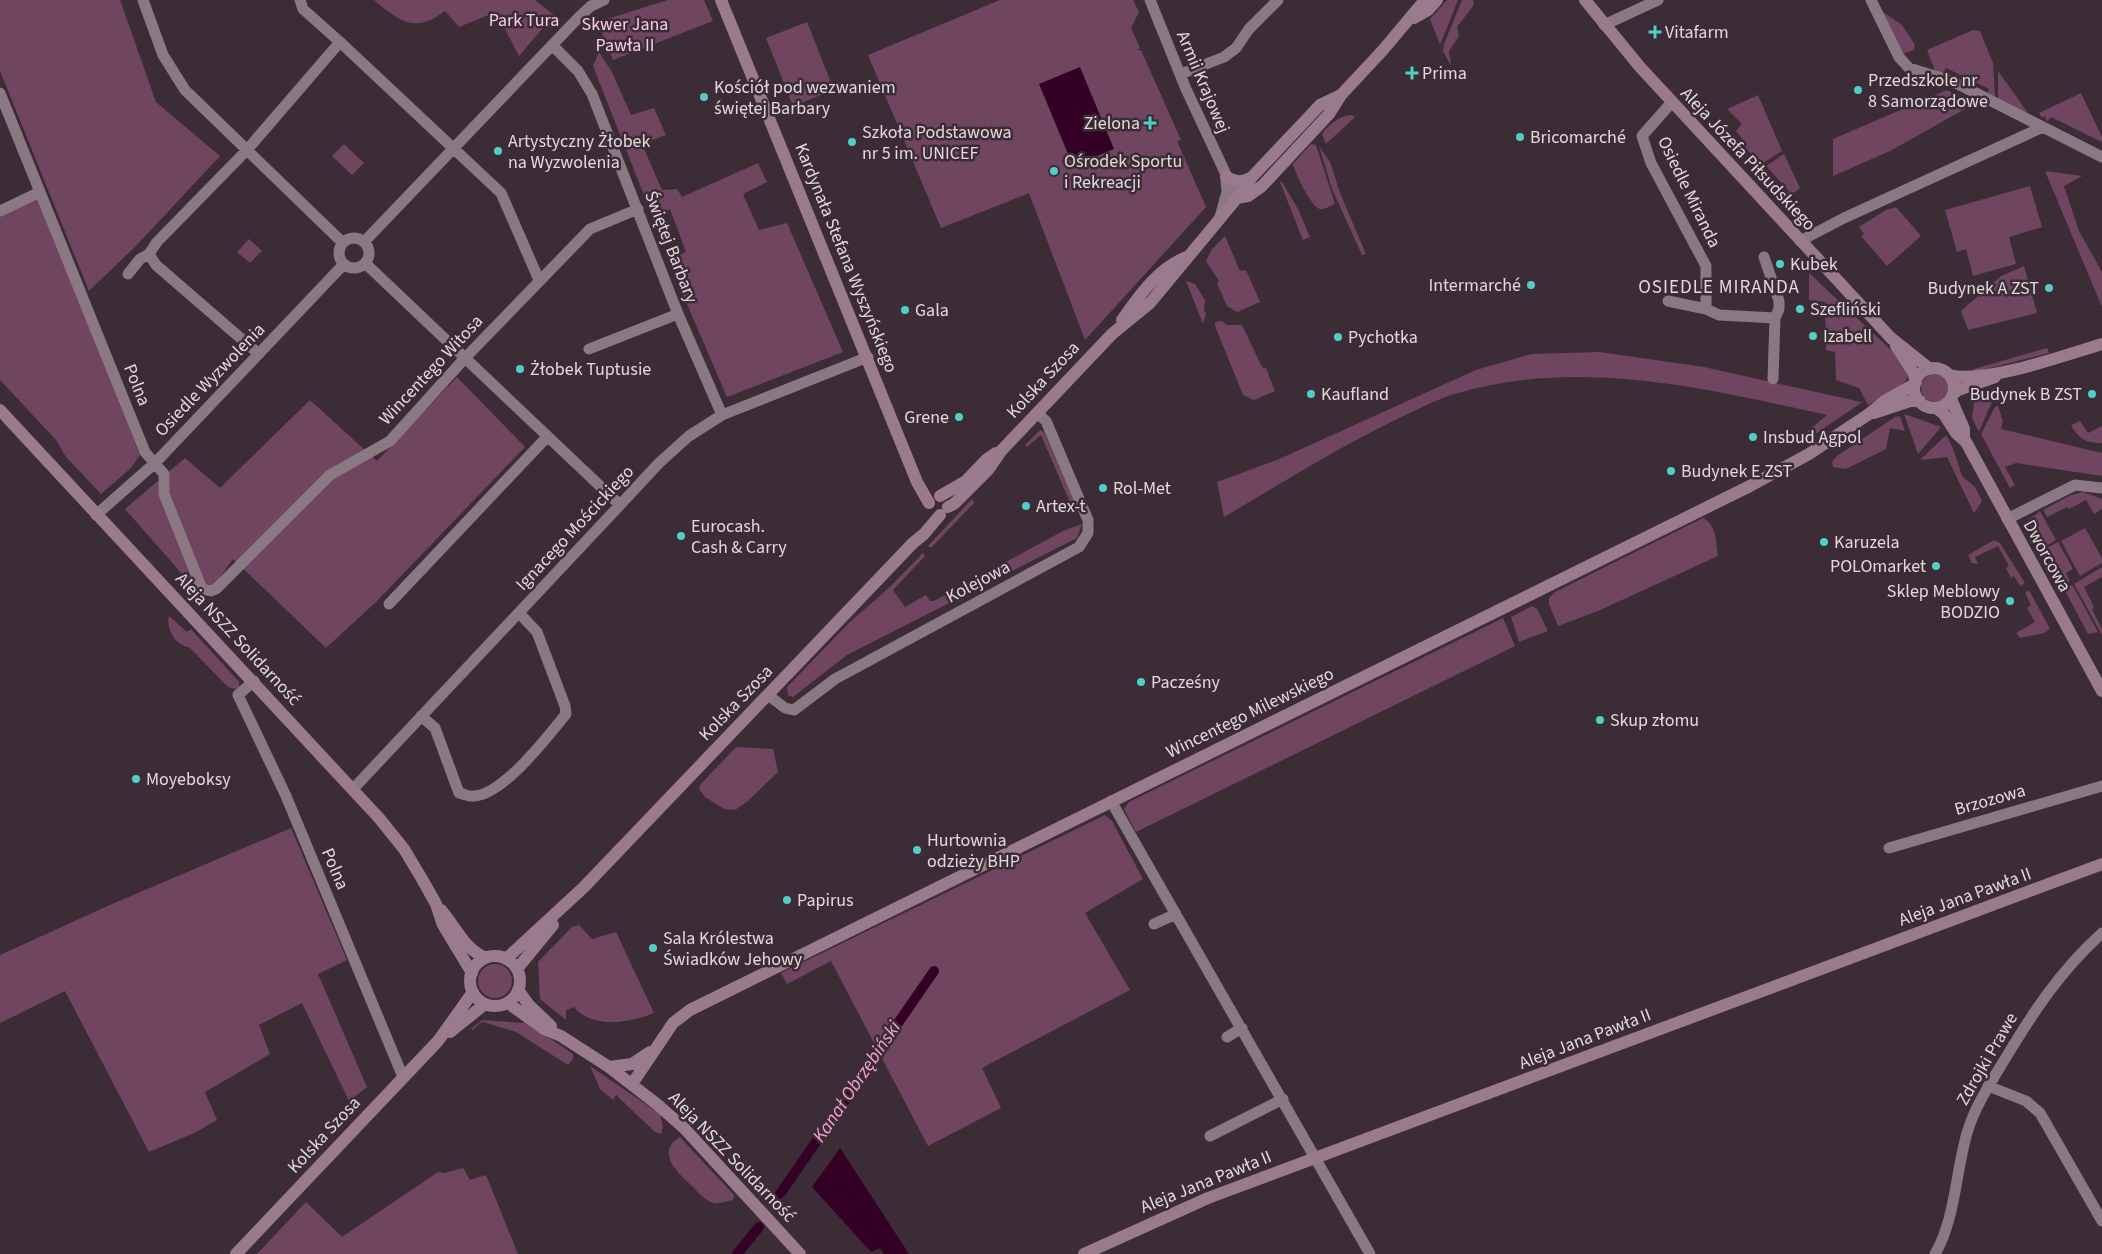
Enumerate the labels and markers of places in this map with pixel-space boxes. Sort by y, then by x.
place label: Vitafarm [1665,20,1729,45]
marker: Vitafarm [1649,26,1661,38]
place label: Prima [1422,61,1467,86]
marker: Prima [1406,67,1418,79]
place label: Przedszkole nr 8 Samorządowe [1868,68,1988,114]
place label: Kościół pod wezwaniem świętej Barbary [714,75,896,121]
marker: Przedszkole nr 8 Samorządowe [1852,84,1864,96]
marker: Kościół pod wezwaniem świętej Barbary [698,91,710,103]
place label: Zielona [1084,111,1140,136]
marker: Zielona [1144,117,1156,129]
place label: Szkoła Podstawowa nr 5 im. UNICEF [862,120,1012,166]
place label: Bricomarché [1530,125,1626,150]
place label: Artystyczny Żłobek na Wyzwolenia [508,129,651,175]
marker: Bricomarché [1514,131,1526,143]
marker: Szkoła Podstawowa nr 5 im. UNICEF [846,136,858,148]
marker: Artystyczny Żłobek na Wyzwolenia [492,145,504,157]
place label: Ośrodek Sportu i Rekreacji [1064,149,1182,195]
marker: Ośrodek Sportu i Rekreacji [1048,165,1060,177]
place label: Kubek [1790,252,1838,277]
marker: Kubek [1774,258,1786,270]
place label: Intermarché [1428,273,1521,298]
place label: Budynek A ZST [1928,276,2039,301]
marker: Intermarché [1525,279,1537,291]
marker: Budynek A ZST [2043,282,2055,294]
place label: Szefliński [1810,297,1881,322]
place label: Gala [915,298,949,323]
marker: Szefliński [1794,303,1806,315]
marker: Gala [899,304,911,316]
place label: Izabell [1823,324,1872,349]
place label: Pychotka [1348,325,1418,350]
marker: Izabell [1807,330,1819,342]
marker: Pychotka [1332,331,1344,343]
place label: Żłobek Tuptusie [530,357,651,382]
marker: Żłobek Tuptusie [514,363,526,375]
place label: Kaufland [1321,382,1389,407]
place label: Budynek B ZST [1970,382,2082,407]
marker: Kaufland [1305,388,1317,400]
marker: Budynek B ZST [2086,388,2098,400]
place label: Grene [904,405,949,430]
marker: Grene [953,411,965,423]
place label: Insbud Agpol [1763,425,1862,450]
marker: Insbud Agpol [1747,431,1759,443]
place label: Budynek E ZST [1681,459,1793,484]
marker: Budynek E ZST [1665,465,1677,477]
place label: Rol-Met [1113,476,1171,501]
marker: Rol-Met [1097,482,1109,494]
place label: Artex-t [1036,494,1086,519]
marker: Artex-t [1020,500,1032,512]
place label: Eurocash. Cash & Carry [691,514,787,560]
marker: Eurocash. Cash & Carry [675,530,687,542]
place label: Karuzela [1834,530,1900,555]
marker: Karuzela [1818,536,1830,548]
place label: POLOmarket [1830,554,1926,579]
marker: POLOmarket [1930,560,1942,572]
place label: Sklep Meblowy BODZIO [1887,579,2001,625]
marker: Sklep Meblowy BODZIO [2004,595,2016,607]
place label: Pacześny [1151,670,1220,695]
marker: Pacześny [1135,676,1147,688]
place label: Skup złomu [1610,708,1699,733]
marker: Skup złomu [1594,714,1606,726]
place label: Moyeboksy [146,767,231,792]
marker: Moyeboksy [130,773,142,785]
place label: Hurtownia odzieży BHP [927,828,1020,874]
marker: Hurtownia odzieży BHP [911,844,923,856]
place label: Papirus [797,888,854,913]
marker: Papirus [781,894,793,906]
place label: Sala Królestwa Świadków Jehowy [663,926,803,972]
marker: Sala Królestwa Świadków Jehowy [647,942,659,954]

